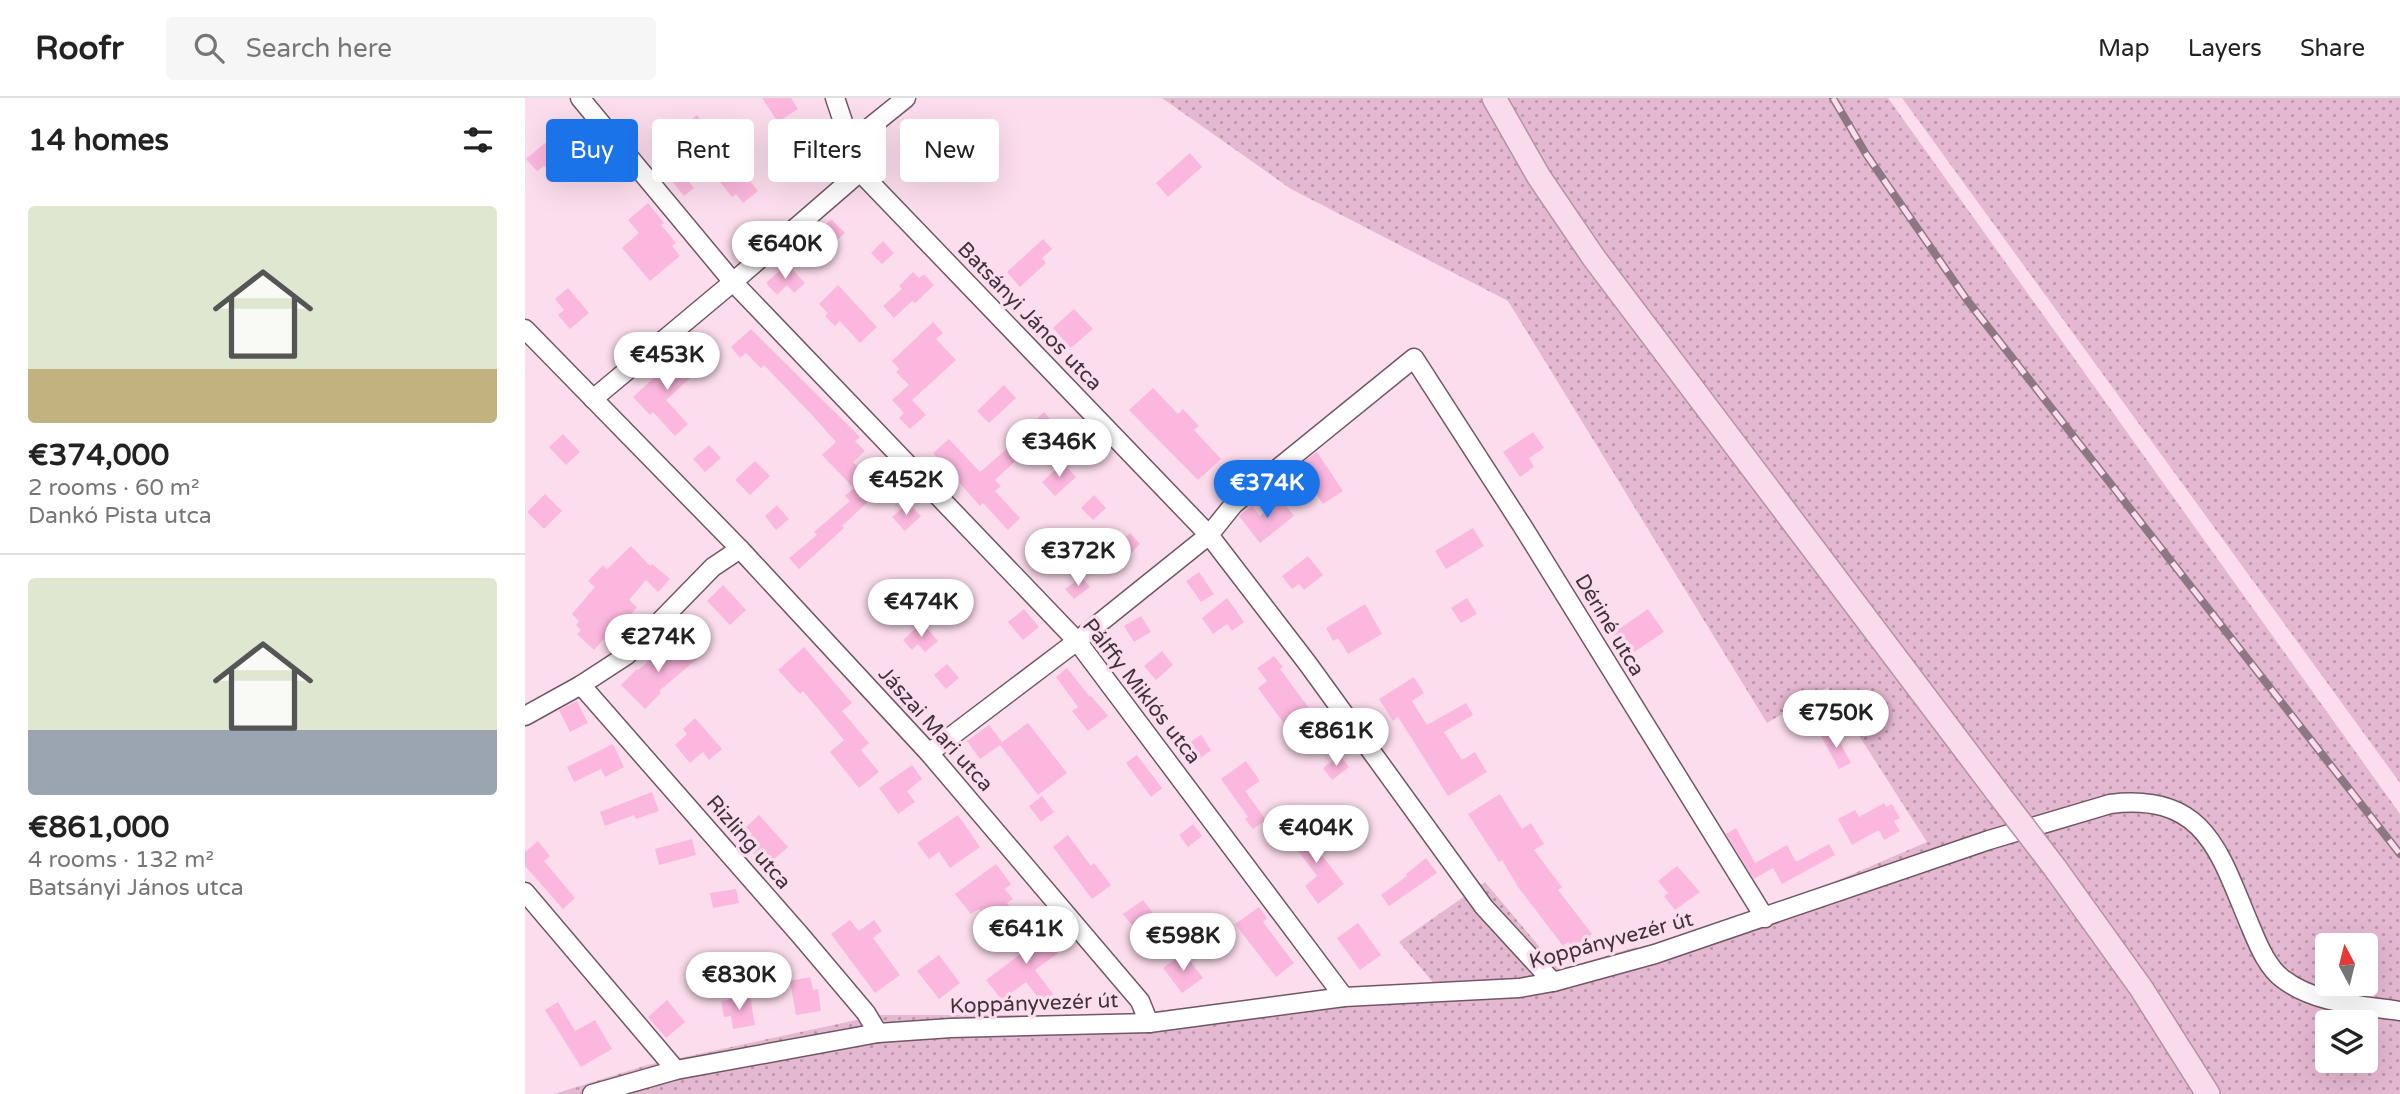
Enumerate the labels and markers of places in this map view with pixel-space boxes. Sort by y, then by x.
pin: €640K [736,222,834,281]
pin: €453K [618,332,716,392]
pin: €346K [1010,420,1108,479]
pin: €452K [857,458,955,517]
pin: €374K [1218,460,1316,520]
pin: €372K [1029,528,1127,588]
pin: €474K [872,580,970,639]
pin: €274K [609,614,707,674]
pin: €750K [1787,690,1885,750]
pin: €861K [1287,708,1385,768]
pin: €404K [1267,806,1365,865]
pin: €641K [977,906,1075,966]
pin: €598K [1134,914,1232,973]
pin: €830K [690,953,788,1012]

